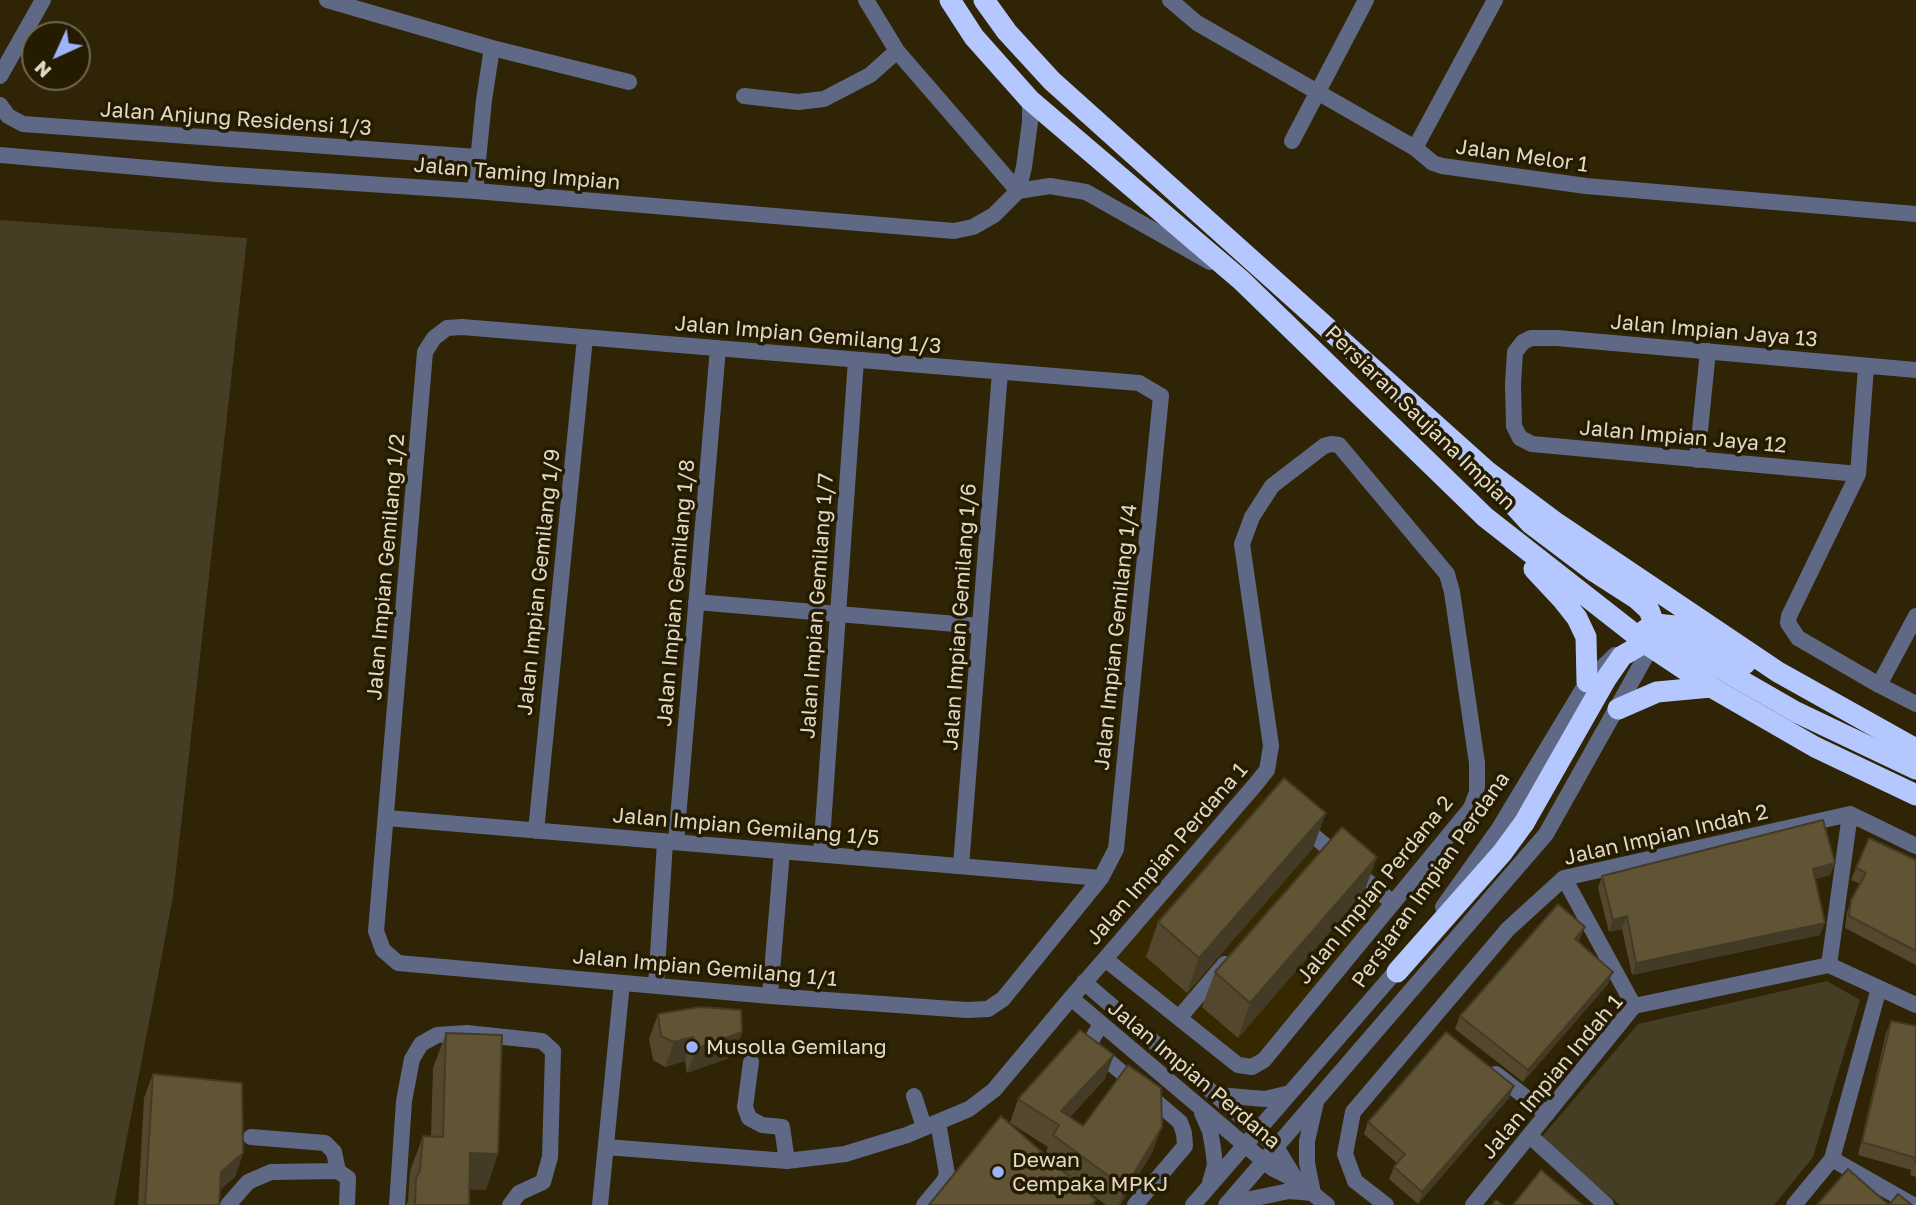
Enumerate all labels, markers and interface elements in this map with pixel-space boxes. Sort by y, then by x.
north arrow [21,21,91,91]
text: N [29,57,55,83]
street label: Jalan Anjung Residensi 1/3 [99,97,373,141]
street label: Jalan Melor 1 [1454,134,1590,178]
street label: Jalan Taming Impian [413,152,621,196]
street label: Jalan Impian Jaya 13 [1609,309,1819,353]
street label: Jalan Impian Gemilang 1/3 [674,311,942,359]
street label: Persiaran Saujana Impian [1320,321,1520,515]
street label: Jalan Impian Jaya 12 [1578,415,1788,459]
street label: Jalan Impian Gemilang 1/2 [362,433,410,701]
street label: Jalan Impian Gemilang 1/9 [512,447,566,717]
street label: Jalan Impian Gemilang 1/8 [652,458,700,728]
street label: Jalan Impian Gemilang 1/7 [795,472,839,740]
street label: Jalan Impian Gemilang 1/6 [938,483,982,751]
street label: Jalan Impian Gemilang 1/4 [1089,502,1143,772]
street label: Jalan Impian Perdana 1 [1081,758,1253,950]
street label: Persiaran Impian Perdana [1347,767,1515,993]
street label: Jalan Impian Perdana 2 [1291,791,1459,989]
street label: Jalan Impian Indah 2 [1562,799,1770,871]
street label: Jalan Impian Gemilang 1/5 [612,803,880,851]
street label: Jalan Impian Gemilang 1/1 [572,944,838,992]
street label: Jalan Impian Indah 1 [1476,990,1628,1164]
street label: Jalan Impian Perdana [1103,996,1285,1154]
place label: Musolla Gemilang [706,1034,887,1060]
marker: Musolla Gemilang [684,1039,700,1055]
place label: Dewan Cempaka MPKJ [1012,1147,1168,1197]
marker: Dewan Cempaka MPKJ [990,1164,1006,1180]

